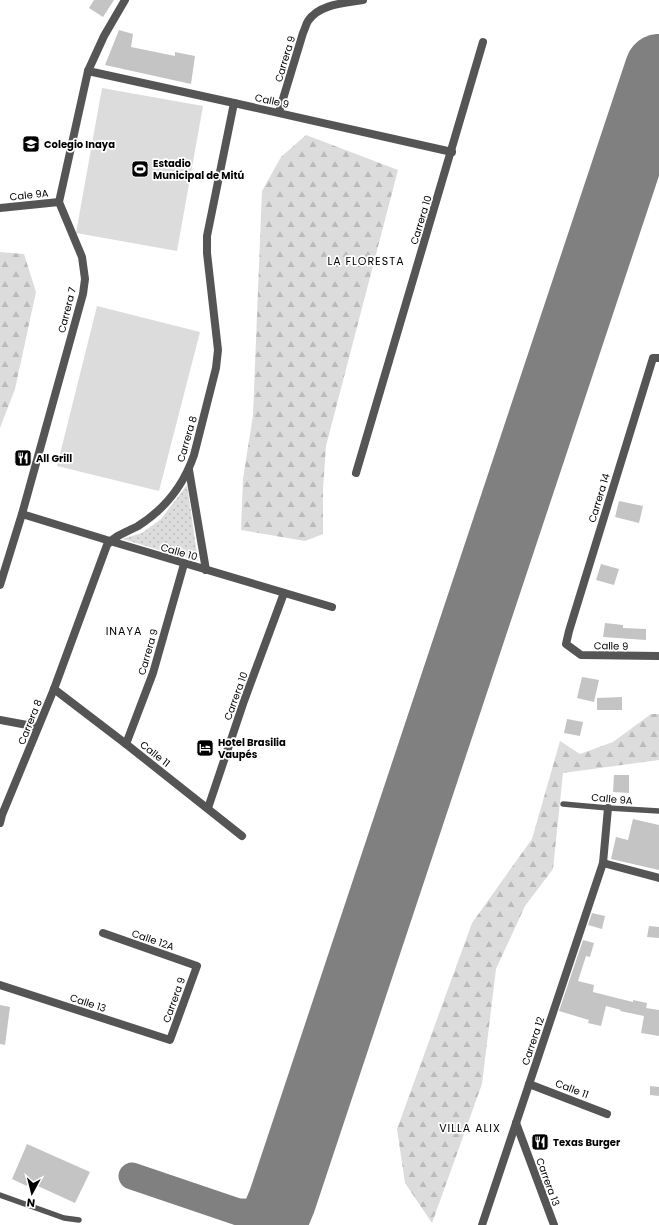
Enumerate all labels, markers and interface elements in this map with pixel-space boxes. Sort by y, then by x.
street label: Carrera 9 [271,34,299,84]
street label: Calle 9 [254,90,290,112]
school or university icon: Colegio Inaya [21,134,41,154]
place label: Colegio Inaya [44,137,115,152]
place label: Estadio Municipal de Mitú [153,156,245,183]
sports icon: Estadio Municipal de Mitú [130,159,150,179]
street label: Cale 9A [9,185,49,204]
street label: Carrera 10 [406,194,436,246]
district label: LA FLORESTA [327,253,405,269]
street label: Carrera 7 [54,285,80,335]
street label: Carrera 8 [173,414,201,464]
restaurant icon: All Grill [13,448,33,468]
place label: All Grill [36,451,72,466]
street label: Carrera 14 [584,472,614,524]
street label: Calle 10 [159,540,199,564]
district label: INAYA [106,623,142,639]
street label: Carrera 9 [134,627,162,677]
street label: Calle 9 [594,638,628,654]
street label: Carrera 10 [220,670,252,722]
street label: Carrera 8 [14,697,46,747]
place label: Hotel Brasilia Vaupés [218,735,286,762]
street label: Calle 11 [137,737,173,771]
hotel icon: Hotel Brasilia Vaupés [195,738,215,758]
street label: Calle 9A [591,790,633,808]
street label: Calle 12A [130,926,176,954]
street label: Carrera 9 [159,975,189,1025]
street label: Calle 13 [68,990,108,1016]
street label: Carrera 12 [518,1015,548,1067]
street label: Calle 11 [553,1076,591,1102]
district label: VILLA ALIX [439,1120,501,1136]
restaurant icon: Texas Burger [530,1132,550,1152]
place label: Texas Burger [553,1135,621,1150]
street label: Carrera 13 [532,1156,564,1208]
north arrow [12,1173,52,1213]
text: N [26,1194,36,1211]

